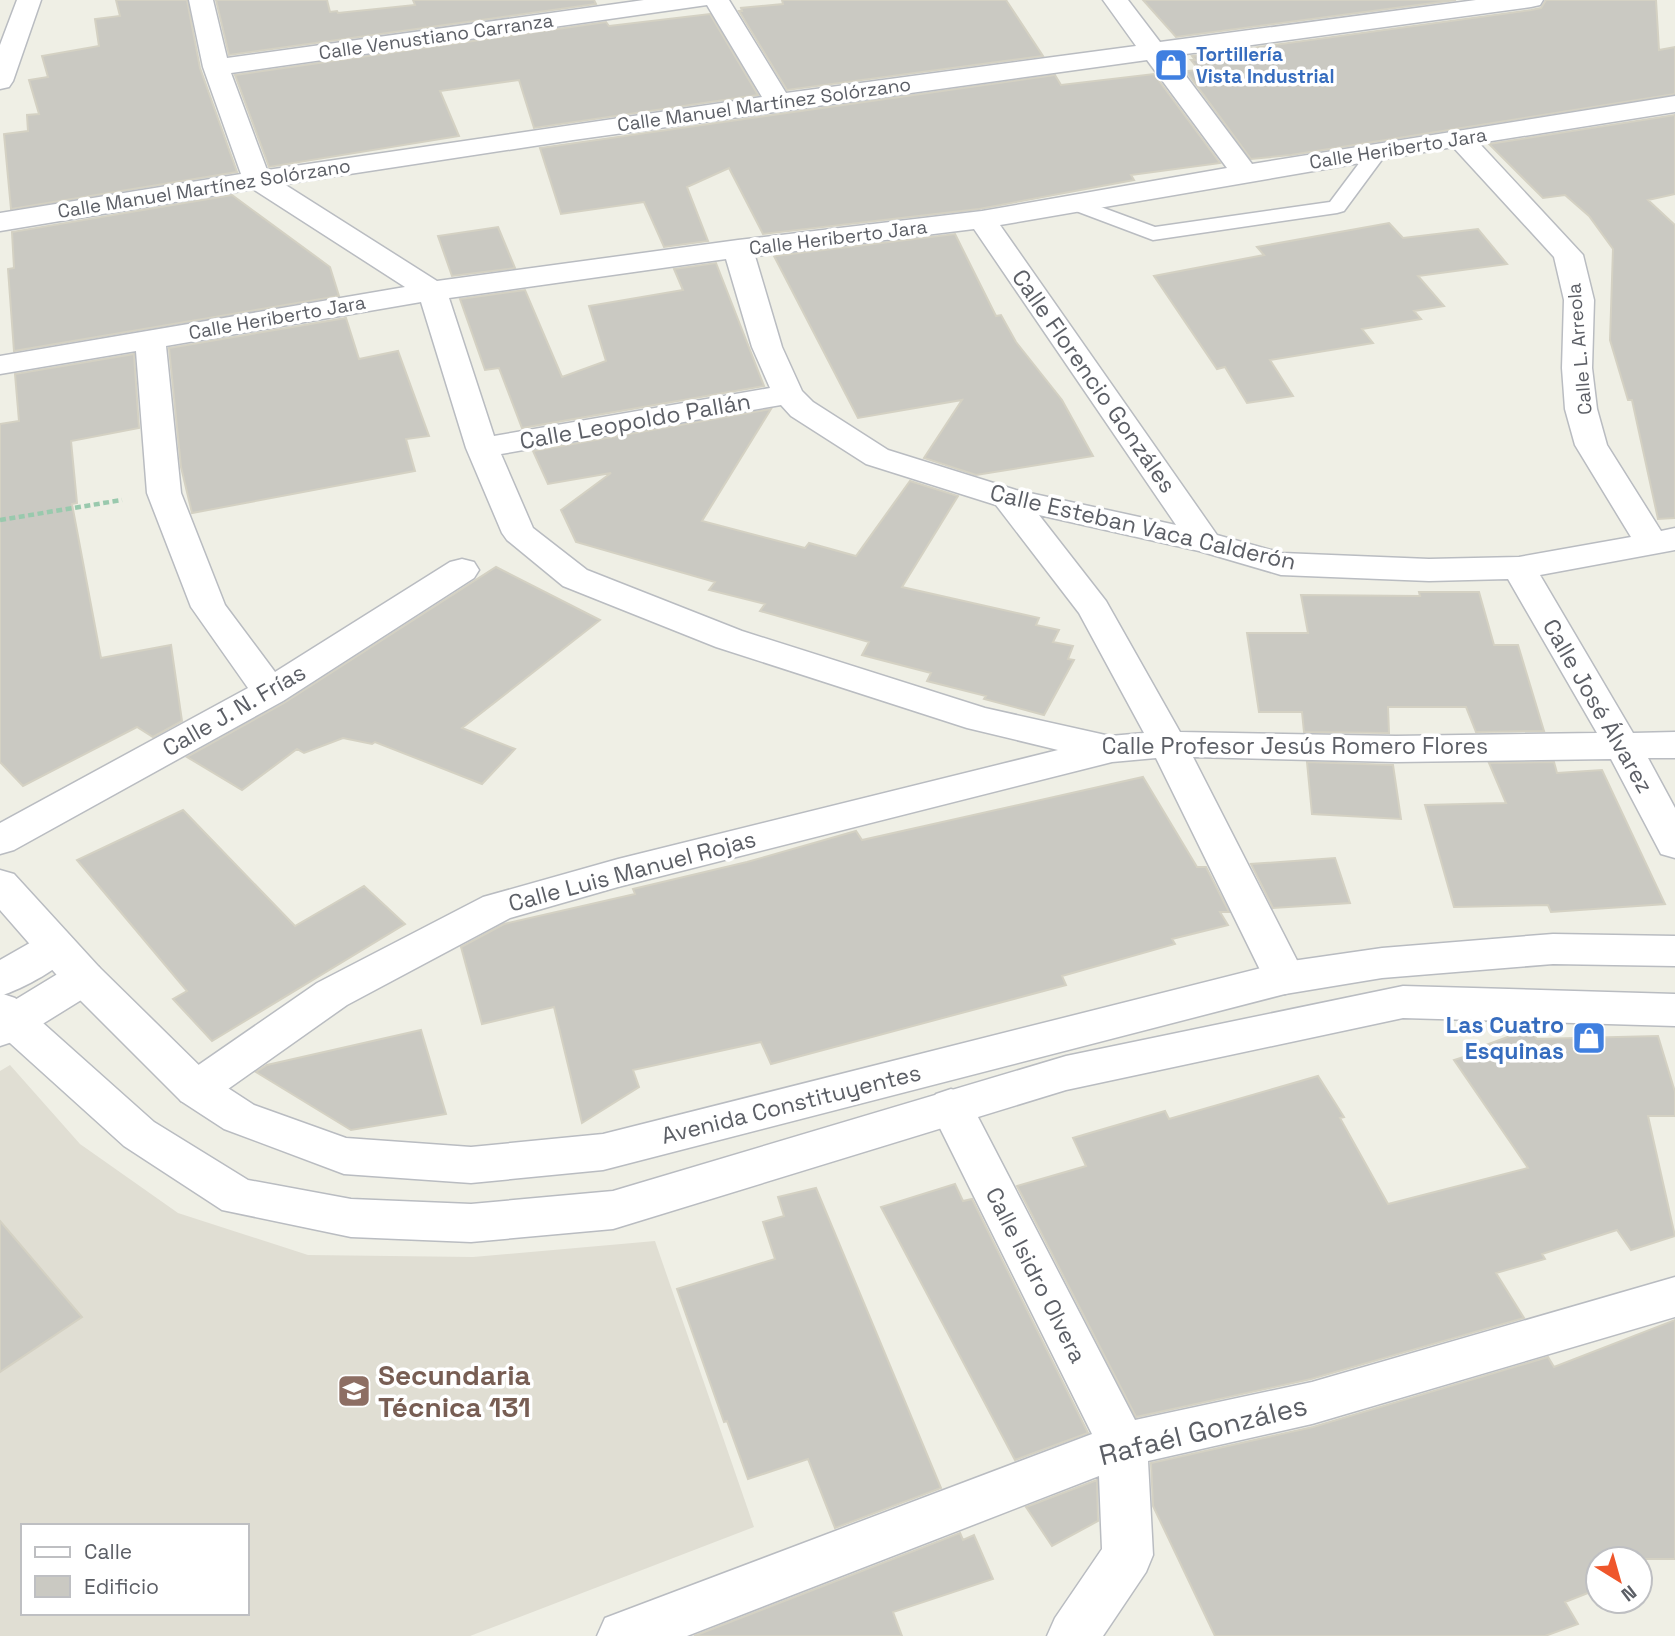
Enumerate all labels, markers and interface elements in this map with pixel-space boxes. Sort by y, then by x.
street label: Calle Venustiano Carranza [317,8,555,65]
place label: Tortillería Vista Industrial [1196,42,1335,89]
shop icon: Tortillería Vista Industrial [1152,46,1190,84]
street label: Calle Manuel Martínez Solórzano [616,72,912,137]
street label: Calle Heriberto Jara [1308,122,1489,175]
street label: Calle Manuel Martínez Solórzano [56,153,352,224]
street label: Calle Heriberto Jara [748,214,929,261]
street label: Calle Florencio Gonzáles [1005,263,1183,499]
street label: Calle L. Arreola [1561,282,1598,416]
street label: Calle Heriberto Jara [187,290,368,345]
street label: Calle Leopoldo Pallán [517,386,753,456]
street label: Calle Esteban Vaca Calderón [987,477,1299,577]
street label: Calle José Álvarez [1536,614,1660,798]
street label: Calle J. N. Frías [157,657,311,763]
street label: Calle Profesor Jesús Romero Flores [1102,731,1488,761]
street label: Calle Luis Manuel Rojas [505,824,759,918]
place label: Las Cuatro Esquinas [1446,1010,1564,1066]
shop icon: Las Cuatro Esquinas [1570,1019,1608,1057]
street label: Avenida Constituyentes [658,1057,924,1151]
street label: Calle Isidro Olvera [979,1182,1093,1368]
place label: Secundaria Técnica 131 [378,1357,531,1425]
school or university icon: Secundaria Técnica 131 [335,1372,373,1410]
street label: Rafaél Gonzáles [1095,1387,1311,1473]
legend [21,1524,248,1615]
text: Calle [84,1538,132,1565]
north arrow [1584,1545,1654,1615]
text: Edificio [84,1573,159,1600]
text: N [1616,1579,1642,1607]

